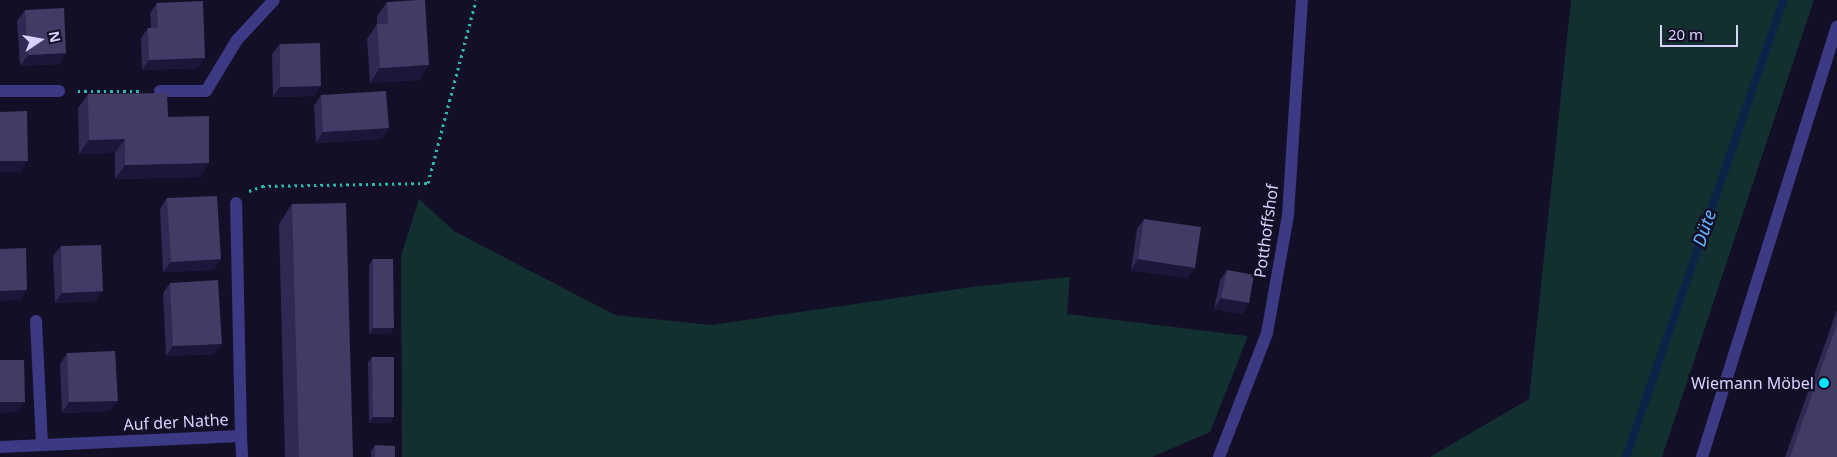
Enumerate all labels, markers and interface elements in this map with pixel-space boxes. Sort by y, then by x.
north arrow [15,15,65,65]
scale bar [1662,15,1740,47]
text: 20 m [1668,24,1703,44]
text: N [45,29,66,44]
street label: Potthoffshof [1250,183,1282,279]
water label: Düte [1688,207,1720,249]
place label: Wiemann Möbel [1691,373,1814,393]
marker: Wiemann Möbel [1818,377,1830,389]
street label: Auf der Nathe [123,410,229,434]

